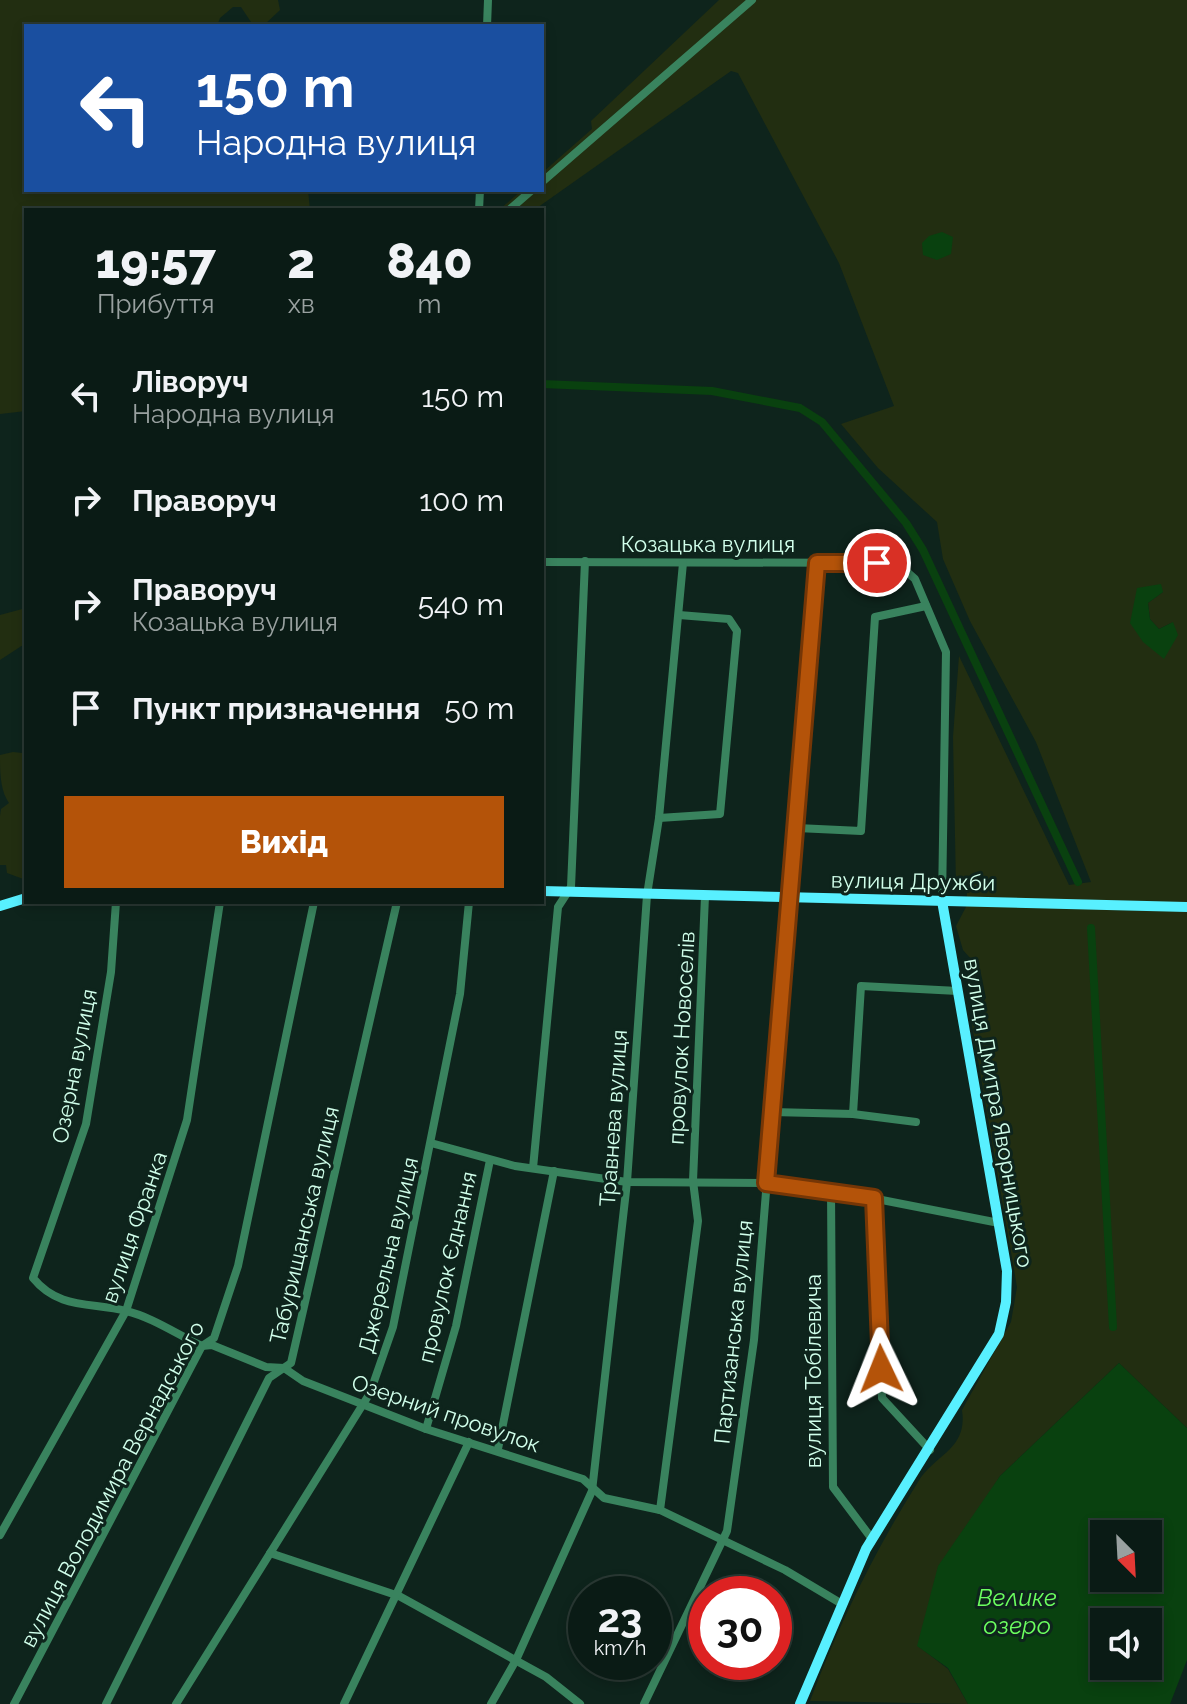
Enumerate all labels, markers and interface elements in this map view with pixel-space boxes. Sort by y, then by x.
text: 150 m [196,54,355,120]
icon: left [64,56,168,160]
text: Народна вулиця [196,121,476,163]
text: 19:57 [95,233,216,289]
text: 2 [287,233,315,289]
text: 840 [386,233,473,289]
text: Прибуття [97,289,214,319]
text: хв [288,289,315,319]
text: m [418,289,442,319]
text: Ліворуч [132,364,248,399]
icon: left [64,374,108,418]
text: 150 m [421,379,504,414]
text: Народна вулиця [132,399,335,429]
icon: right [64,478,108,522]
text: Праворуч [132,483,277,518]
text: 100 m [419,483,504,518]
pin [843,529,911,597]
street label: Козацька вулиця [621,531,795,557]
icon: arrive [855,541,899,585]
text: Праворуч [132,572,277,607]
icon: right [64,582,108,626]
text: 540 m [418,587,504,622]
text: Козацька вулиця [132,607,338,637]
icon: arrive [64,686,108,730]
text: Пункт призначення [132,691,420,726]
text: 50 m [444,691,514,726]
button: Вихід [64,796,504,888]
street label: вулиця Дружби [831,867,995,895]
street label: провулок Новоселів [662,931,700,1145]
street label: вулиця Дмитра Яворницького [959,956,1039,1270]
street label: Озерна вулиця [46,986,102,1146]
street label: Травнева вулиця [594,1029,632,1207]
street label: Табурищанська вулиця [264,1104,344,1346]
street label: вулиця Франка [96,1148,172,1306]
street label: Джерельна вулиця [353,1154,423,1356]
street label: провулок Єднання [412,1169,482,1365]
street label: Партизанська вулиця [708,1219,758,1445]
street label: вулиця Тобілевича [800,1274,826,1468]
street label: вулиця Володимира Вернадського [15,1317,209,1651]
position arrow [839,1327,923,1411]
street label: Озерний провулок [348,1369,544,1457]
north arrow [1090,1520,1162,1592]
map controls [1090,1520,1162,1680]
speed limit sign: 30 [688,1576,792,1680]
water label: Велике озеро [977,1583,1057,1640]
text: 23 [598,1594,642,1641]
button: sound [1090,1608,1162,1680]
text: km/h [594,1636,646,1660]

